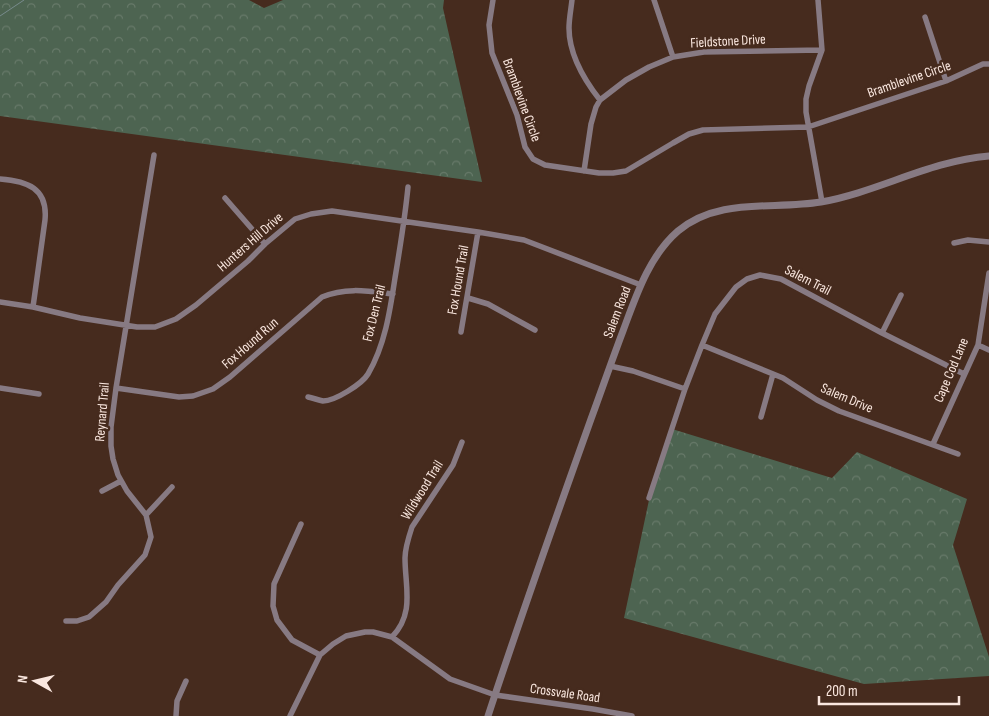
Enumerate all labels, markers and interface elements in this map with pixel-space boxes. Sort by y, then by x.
street label: Fieldstone Drive [690,31,766,51]
street label: Bramblevine Circle [499,56,545,144]
street label: Bramblevine Circle [865,57,953,101]
street label: Hunters Hill Drive [214,209,286,275]
street label: Fox Hound Trail [444,244,472,316]
street label: Salem Trail [782,261,834,299]
street label: Fox Den Trail [359,283,389,343]
street label: Salem Road [599,284,635,340]
street label: Fox Hound Run [218,314,282,372]
street label: Cape Cod Lane [930,335,972,405]
street label: Salem Drive [818,379,876,417]
street label: Reynard Trail [91,382,113,442]
street label: Wildwood Trail [397,457,447,523]
north arrow [10,656,60,706]
text: N [14,674,32,684]
scale bar [819,674,959,706]
street label: Crossvale Road [529,680,601,706]
text: 200 m [826,682,858,701]

